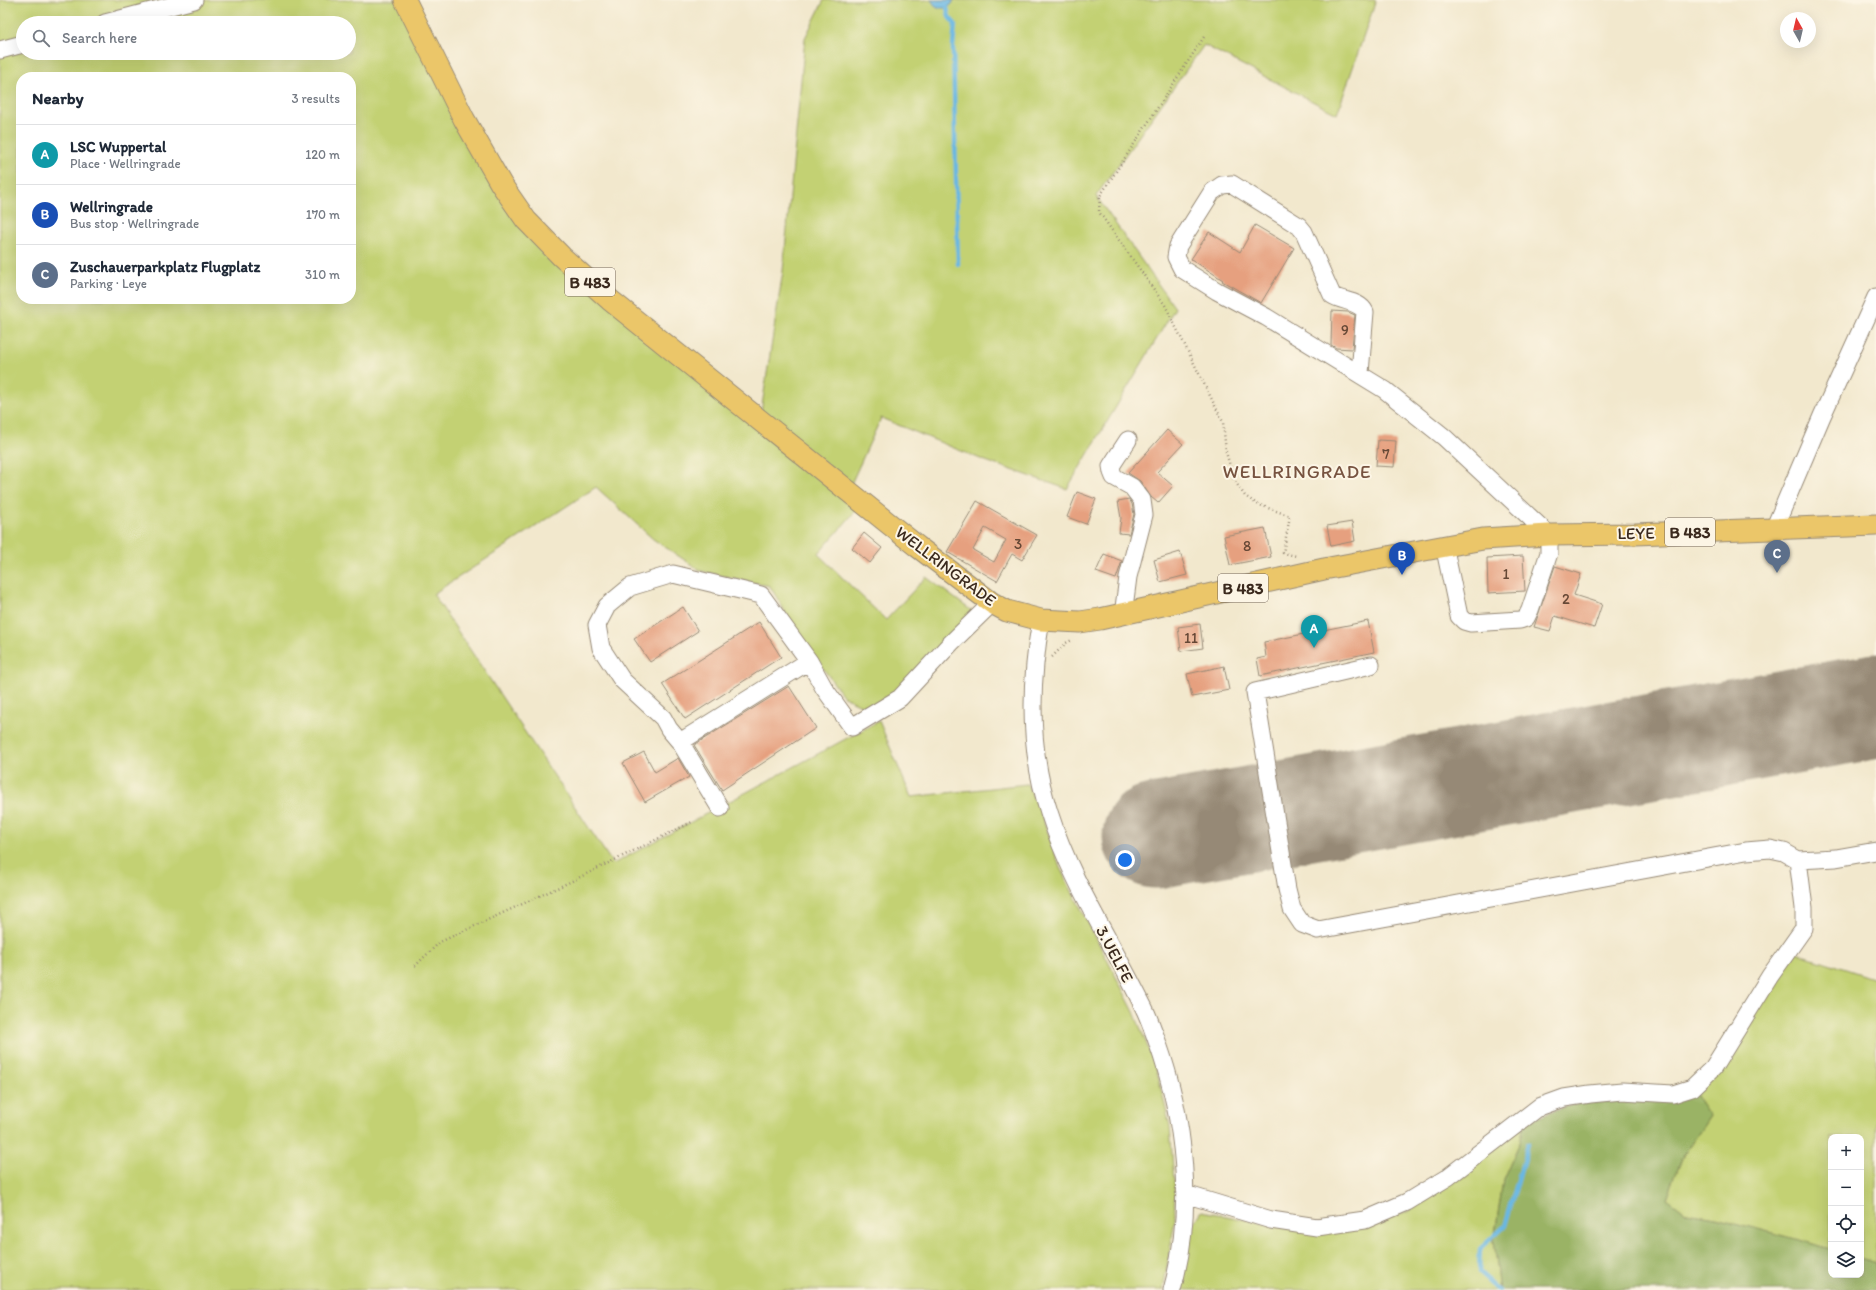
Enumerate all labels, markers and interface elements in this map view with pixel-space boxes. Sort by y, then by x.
north arrow [1780,12,1816,48]
search box [16,16,356,60]
icon: search [30,27,52,49]
text: Search here [62,29,137,47]
text: Nearby [32,88,84,108]
text: 3 results [291,91,340,106]
text: LSC Wuppertal [70,138,166,156]
text: A [41,147,49,162]
text: 120 m [305,147,340,162]
text: Place · Wellringrade [70,156,181,171]
text: Wellringrade [70,198,153,216]
text: B [41,207,49,222]
text: 170 m [306,207,340,222]
text: Bus stop · Wellringrade [70,216,199,231]
text: Zuschauerparkplatz Flugplatz [70,258,260,276]
text: C [41,267,49,282]
text: 310 m [305,267,340,282]
road number: B 483 [565,268,615,296]
text: Parking · Leye [70,276,147,291]
house number: 9 [1341,321,1349,339]
house number: 7 [1382,445,1390,463]
district label: WELLRINGRADE [1222,460,1372,483]
road number: B 483 [1665,518,1715,546]
street label: WELLRINGRADE [892,522,1000,610]
street label: LEYE [1617,523,1655,543]
house number: 3 [1014,535,1022,553]
house number: 8 [1243,537,1251,555]
pin: C [1764,540,1790,573]
pin: B [1389,542,1415,575]
house number: 1 [1503,565,1510,583]
road number: B 483 [1218,574,1268,602]
house number: 2 [1562,590,1570,608]
pin: A [1301,615,1327,648]
house number: 11 [1184,629,1198,647]
your location [1115,850,1135,870]
street label: 3.UELFE [1092,922,1138,986]
map controls [1828,1134,1864,1278]
button: + [1828,1134,1864,1170]
button: − [1828,1170,1864,1206]
button: locate [1828,1206,1864,1242]
button: layers [1828,1242,1864,1278]

